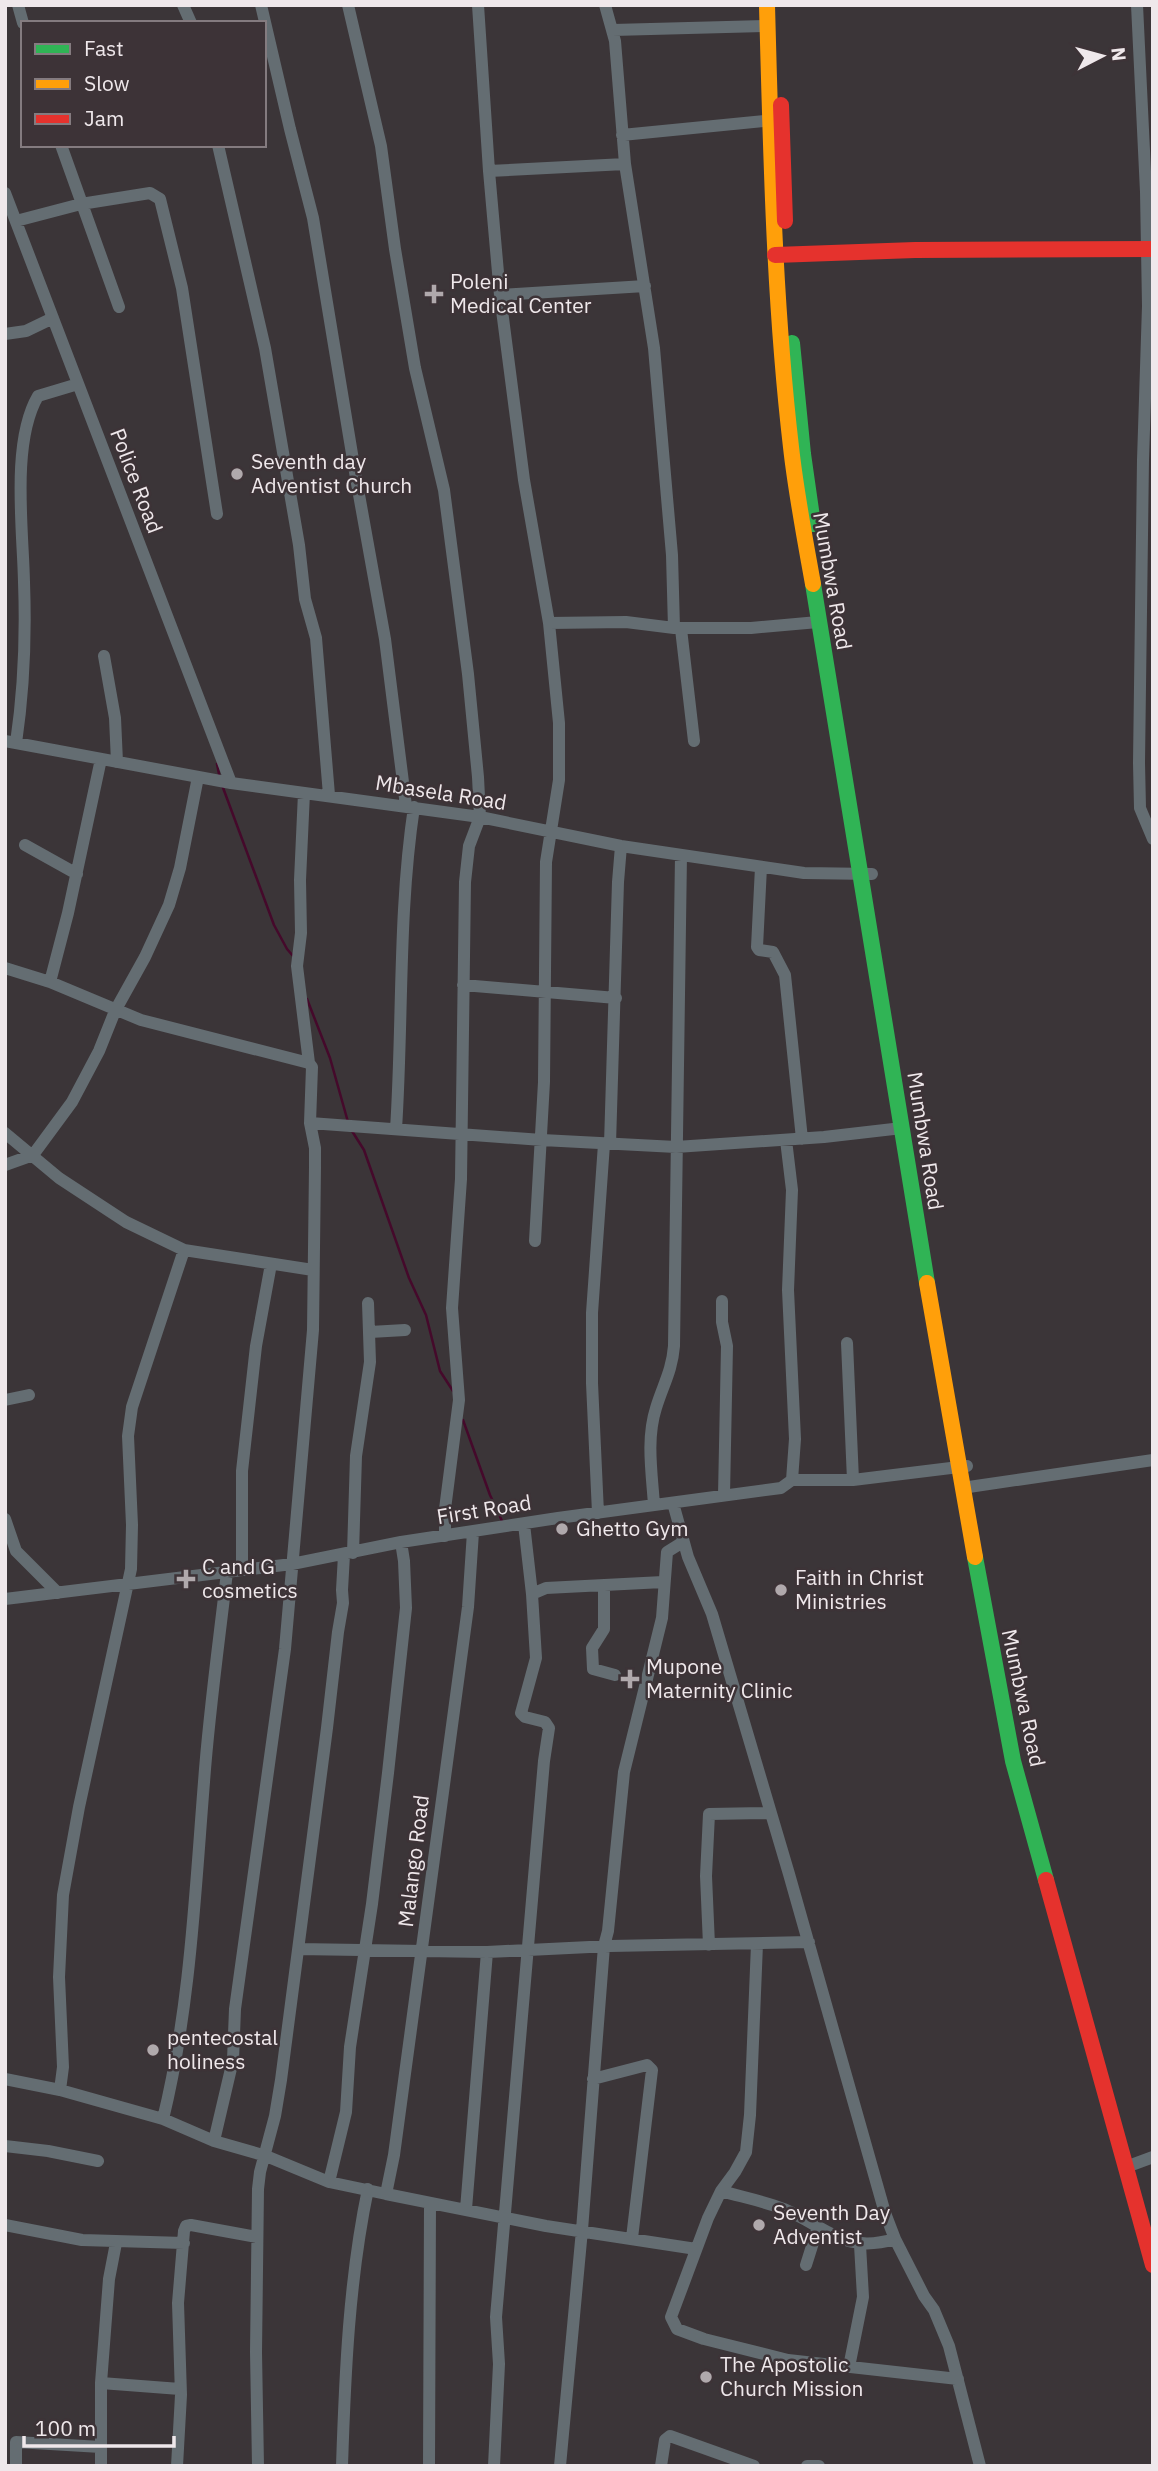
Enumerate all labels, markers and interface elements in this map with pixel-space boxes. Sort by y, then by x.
legend [21,21,266,147]
north arrow [1067,21,1137,91]
text: Fast [84,34,124,62]
text: N [1106,46,1132,62]
text: Slow [84,69,130,97]
text: Jam [84,104,124,132]
place label: Poleni Medical Center [450,267,592,319]
marker: Poleni Medical Center [424,284,444,304]
street label: Police Road [104,424,170,537]
place label: Seventh day Adventist Church [251,447,412,499]
marker: Seventh day Adventist Church [229,466,245,482]
street label: Mumbwa Road [807,510,859,652]
street label: Mbasela Road [374,768,509,816]
street label: Mumbwa Road [901,1070,951,1212]
street label: First Road [435,1488,533,1530]
place label: Ghetto Gym [576,1514,689,1542]
marker: Ghetto Gym [554,1521,570,1537]
place label: C and G cosmetics [202,1552,298,1604]
place label: Faith in Christ Ministries [795,1563,924,1615]
marker: C and G cosmetics [176,1569,196,1589]
marker: Faith in Christ Ministries [773,1582,789,1598]
street label: Mumbwa Road [996,1627,1052,1769]
place label: Mupone Maternity Clinic [646,1652,793,1704]
marker: Mupone Maternity Clinic [620,1669,640,1689]
street label: Malango Road [391,1793,435,1929]
place label: pentecostal holiness [167,2023,278,2075]
marker: pentecostal holiness [145,2042,161,2058]
place label: Seventh Day Adventist [773,2198,891,2250]
marker: Seventh Day Adventist [751,2217,767,2233]
place label: The Apostolic Church Mission [720,2350,864,2402]
marker: The Apostolic Church Mission [698,2369,714,2385]
scale bar [24,2404,175,2448]
text: 100 m [35,2414,96,2442]

